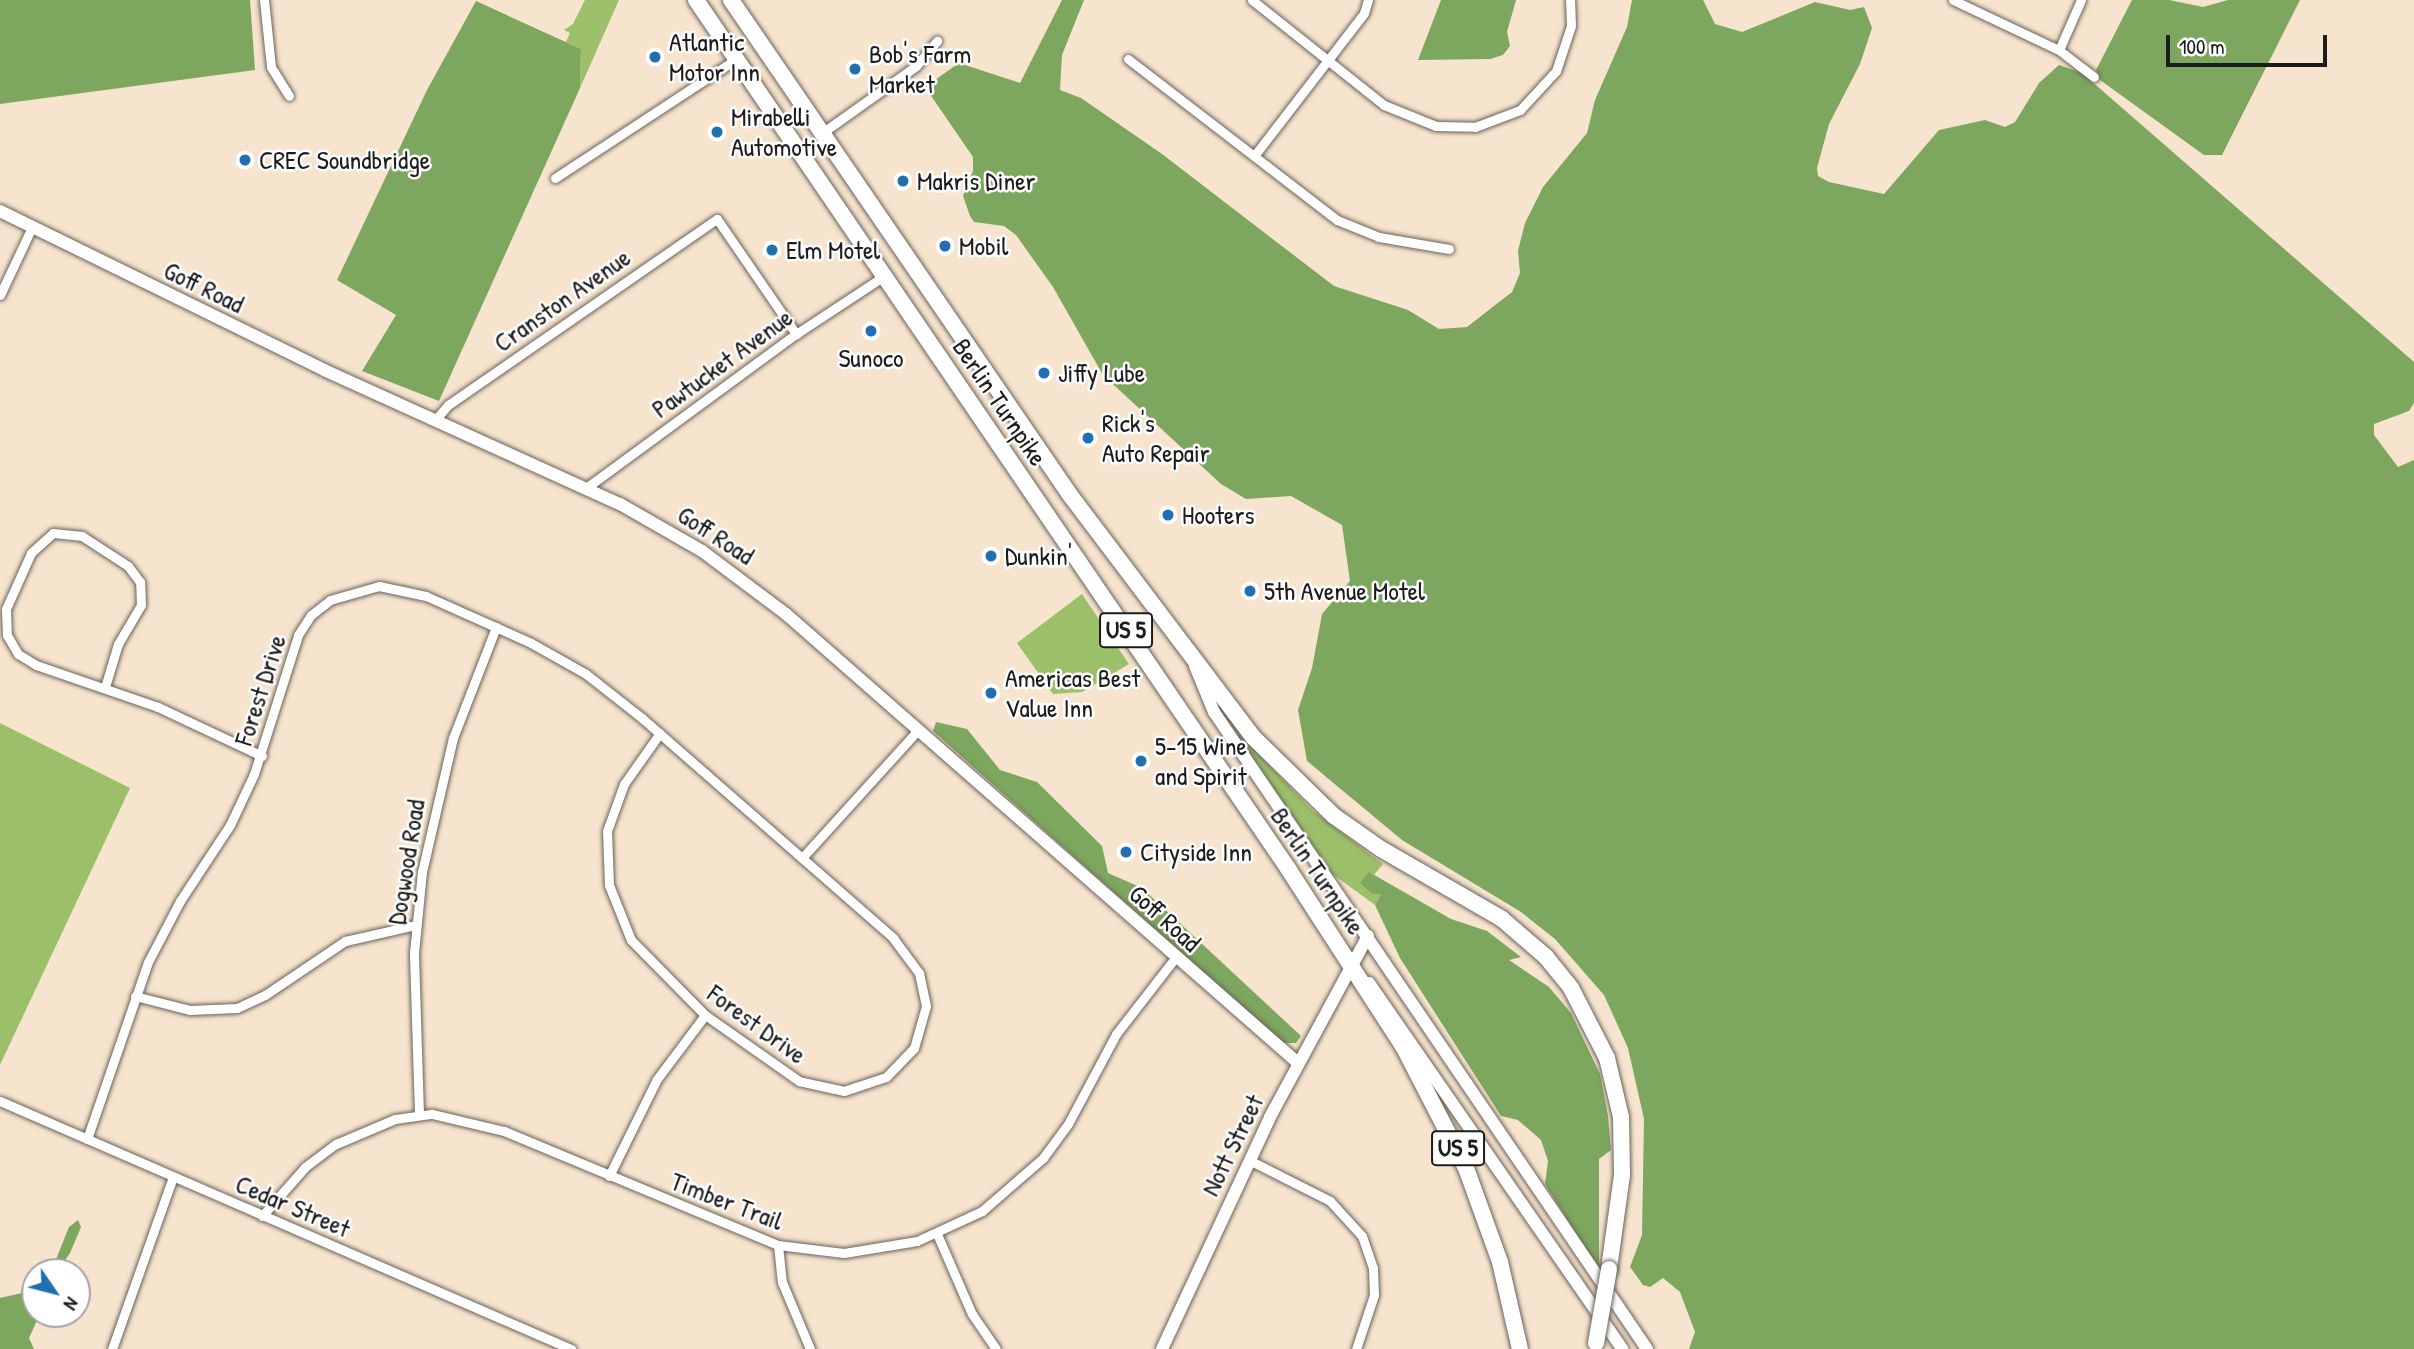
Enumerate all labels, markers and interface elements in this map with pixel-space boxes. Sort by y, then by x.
scale bar [2169,21,2330,65]
place label: Atlantic Motor Inn [669,26,760,88]
text: 100 m [2179,32,2225,61]
place label: Bob's Farm Market [869,38,971,100]
marker: Atlantic Motor Inn [647,49,663,65]
marker: Bob's Farm Market [847,61,863,77]
place label: Mirabelli Automotive [731,101,837,162]
marker: Mirabelli Automotive [709,124,725,140]
place label: CREC Soundbridge [259,144,430,176]
marker: CREC Soundbridge [237,152,253,168]
place label: Makris Diner [917,165,1036,197]
marker: Makris Diner [895,173,911,189]
place label: Mobil [959,230,1008,262]
place label: Elm Motel [786,234,880,266]
marker: Mobil [937,238,953,254]
street label: Cranston Avenue [488,242,636,358]
marker: Elm Motel [764,242,780,258]
street label: Goff Road [159,254,249,320]
street label: Pawtucket Avenue [646,302,798,424]
marker: Sunoco [863,323,879,339]
street label: Berlin Turnpike [946,333,1054,471]
place label: Sunoco [838,342,904,374]
place label: Jiffy Lube [1058,357,1145,389]
marker: Jiffy Lube [1036,365,1052,381]
place label: Rick's Auto Repair [1102,407,1210,468]
marker: Rick's Auto Repair [1080,430,1096,446]
street label: Goff Road [672,499,760,571]
place label: Hooters [1182,499,1254,531]
marker: Hooters [1160,507,1176,523]
place label: Dunkin' [1005,540,1072,572]
marker: Dunkin' [983,548,999,564]
place label: 5th Avenue Motel [1264,575,1425,607]
marker: 5th Avenue Motel [1242,583,1258,599]
road number: US 5 [1098,610,1154,650]
street label: Forest Drive [227,631,293,749]
place label: Americas Best Value Inn [1005,662,1140,724]
marker: Americas Best Value Inn [983,685,999,701]
place label: 5-15 Wine and Spirit [1155,730,1247,792]
marker: 5-15 Wine and Spirit [1133,753,1149,769]
street label: Dogwood Road [381,797,431,927]
street label: Berlin Turnpike [1264,802,1372,940]
place label: Cityside Inn [1140,836,1252,868]
marker: Cityside Inn [1118,844,1134,860]
street label: Goff Road [1123,878,1207,958]
street label: Forest Drive [702,978,812,1070]
street label: Nott Street [1194,1089,1270,1201]
road number: US 5 [1430,1128,1486,1168]
street label: Timber Trail [666,1165,788,1237]
street label: Cedar Street [231,1168,355,1244]
north arrow [21,1258,91,1328]
text: N [58,1292,85,1315]

